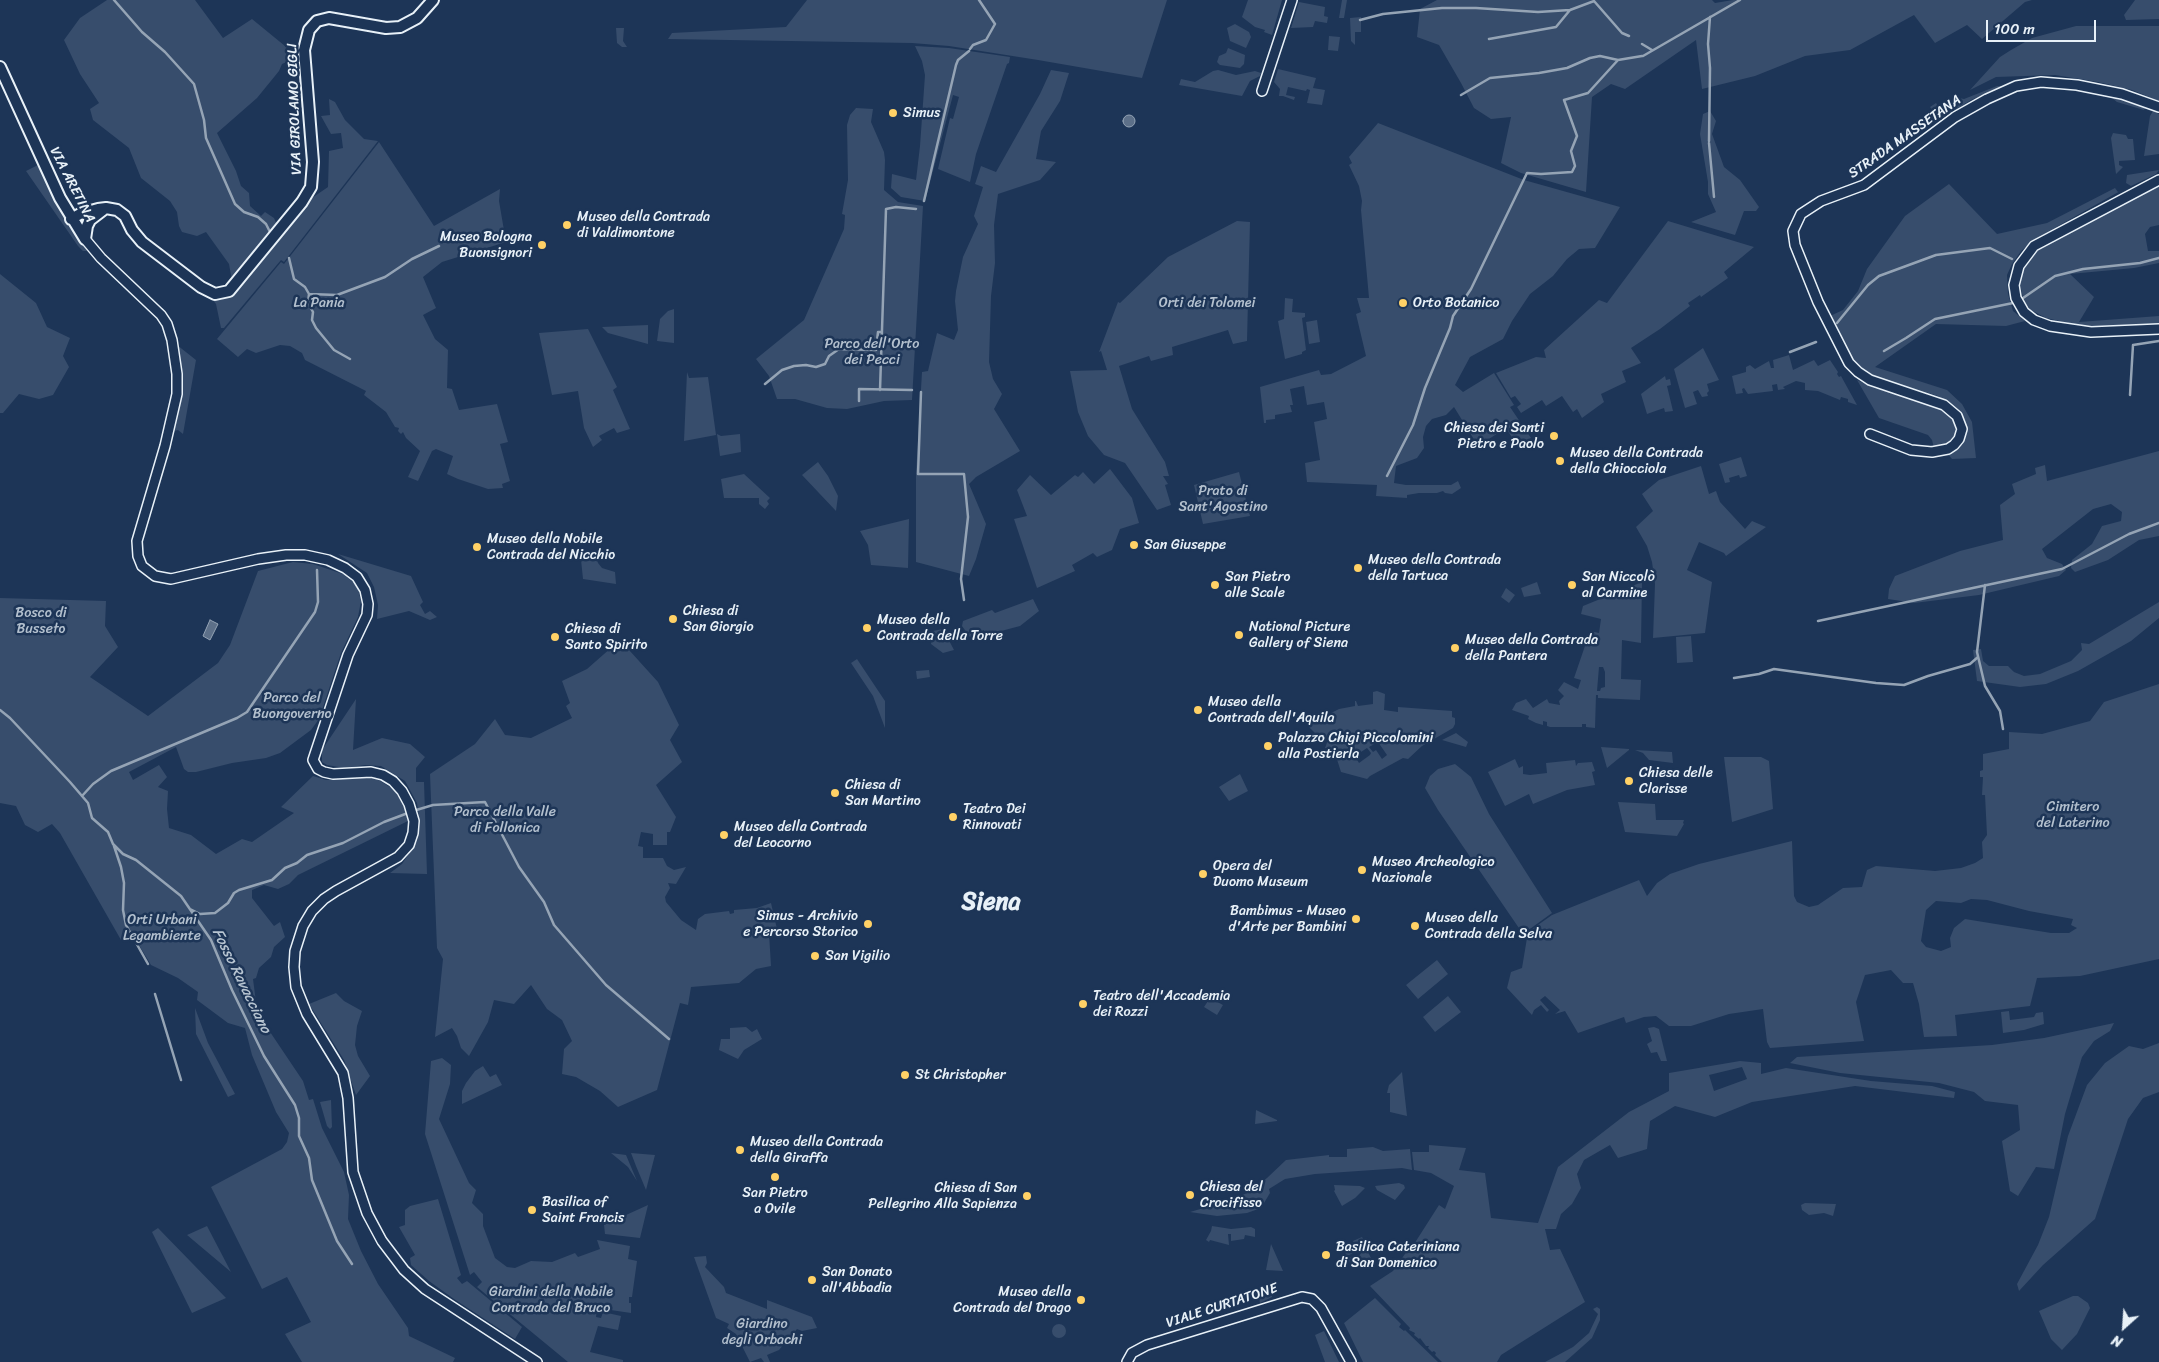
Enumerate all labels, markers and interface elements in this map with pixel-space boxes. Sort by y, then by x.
scale bar [1989,10,2099,42]
text: 100 m [1994,16,2035,42]
street label: VIA GIROLAMO GIGLI [284,43,306,175]
street label: STRADA MASSETANA [1845,92,1965,182]
place label: Simus [903,105,940,121]
marker: Simus [887,107,899,119]
street label: VIA ARETINA [46,144,98,226]
place label: Museo della Contrada di Valdimontone [577,209,710,242]
marker: Museo della Contrada di Valdimontone [561,219,573,231]
place label: Museo Bologna Buonsignori [440,229,532,262]
marker: Museo Bologna Buonsignori [536,239,548,251]
park label: La Pania [293,295,345,311]
park label: Orti dei Tolomei [1159,295,1255,311]
place label: Orto Botanico [1413,295,1499,311]
marker: Orto Botanico [1397,297,1409,309]
park label: Parco dell'Orto dei Pecci [825,336,919,368]
place label: Chiesa dei Santi Pietro e Paolo [1444,420,1544,452]
marker: Chiesa dei Santi Pietro e Paolo [1548,430,1560,442]
place label: Museo della Contrada della Chiocciola [1570,445,1703,478]
marker: Museo della Contrada della Chiocciola [1554,455,1566,467]
park label: Prato di Sant'Agostino [1178,483,1268,516]
place label: Museo della Nobile Contrada del Nicchio [487,531,615,564]
place label: San Giuseppe [1144,537,1226,553]
marker: San Giuseppe [1128,539,1140,551]
marker: Museo della Nobile Contrada del Nicchio [471,541,483,553]
place label: Museo della Contrada della Tartuca [1368,552,1501,584]
marker: Museo della Contrada della Tartuca [1352,562,1364,574]
place label: San Pietro alle Scale [1225,569,1290,602]
place label: San Niccolò al Carmine [1582,569,1655,602]
marker: San Pietro alle Scale [1209,579,1221,591]
marker: San Niccolò al Carmine [1566,579,1578,591]
place label: Chiesa di San Giorgio [683,603,753,636]
park label: Bosco di Busseto [15,605,67,638]
place label: Museo della Contrada della Torre [877,612,1003,644]
marker: Chiesa di San Giorgio [667,613,679,625]
place label: National Picture Gallery of Siena [1249,619,1350,652]
place label: Chiesa di Santo Spirito [565,621,647,654]
marker: Museo della Contrada della Torre [861,622,873,634]
marker: National Picture Gallery of Siena [1233,629,1245,641]
marker: Chiesa di Santo Spirito [549,631,561,643]
place label: Museo della Contrada della Pantera [1465,632,1598,664]
marker: Museo della Contrada della Pantera [1449,642,1461,654]
park label: Parco del Buongoverno [252,690,332,722]
place label: Museo della Contrada dell'Aquila [1208,694,1335,726]
marker: Museo della Contrada dell'Aquila [1192,704,1204,716]
place label: Palazzo Chigi Piccolomini alla Postierla [1278,730,1433,762]
marker: Palazzo Chigi Piccolomini alla Postierla [1262,740,1274,752]
place label: Chiesa delle Clarisse [1639,765,1713,798]
marker: Chiesa delle Clarisse [1623,775,1635,787]
place label: Chiesa di San Martino [845,777,921,810]
marker: Chiesa di San Martino [829,787,841,799]
park label: Cimitero del Laterino [2036,799,2110,832]
place label: Teatro Dei Rinnovati [963,801,1026,834]
park label: Parco della Valle di Follonica [454,804,556,836]
marker: Teatro Dei Rinnovati [947,811,959,823]
place label: Museo della Contrada del Leocorno [734,819,867,852]
marker: Museo della Contrada del Leocorno [718,829,730,841]
place label: Museo Archeologico Nazionale [1372,854,1495,886]
place label: Opera del Duomo Museum [1213,858,1308,890]
marker: Museo Archeologico Nazionale [1356,864,1368,876]
marker: Opera del Duomo Museum [1197,868,1209,880]
district label: Siena [961,889,1021,917]
place label: Bambimus - Museo d'Arte per Bambini [1229,903,1346,936]
place label: Simus - Archivio e Percorso Storico [743,908,858,940]
place label: Museo della Contrada della Selva [1425,910,1552,942]
park label: Orti Urbani Legambiente [123,912,201,944]
marker: Bambimus - Museo d'Arte per Bambini [1350,913,1362,925]
marker: Simus - Archivio e Percorso Storico [862,918,874,930]
marker: Museo della Contrada della Selva [1409,920,1421,932]
water label: Fosso Ravacciano [208,926,274,1036]
place label: San Vigilio [825,948,890,964]
marker: San Vigilio [809,950,821,962]
place label: Teatro dell'Accademia dei Rozzi [1093,988,1230,1020]
marker: Teatro dell'Accademia dei Rozzi [1077,998,1089,1010]
place label: St Christopher [915,1067,1005,1083]
marker: St Christopher [899,1069,911,1081]
place label: Museo della Contrada della Giraffa [750,1134,883,1166]
marker: Museo della Contrada della Giraffa [734,1144,746,1156]
marker: San Pietro a Ovile [769,1171,781,1183]
place label: Chiesa del Crocifisso [1200,1179,1263,1212]
place label: Chiesa di San Pellegrino Alla Sapienza [868,1180,1017,1212]
place label: San Pietro a Ovile [742,1185,808,1218]
marker: Chiesa del Crocifisso [1184,1189,1196,1201]
marker: Chiesa di San Pellegrino Alla Sapienza [1021,1190,1033,1202]
place label: Basilica of Saint Francis [542,1194,624,1226]
marker: Basilica of Saint Francis [526,1204,538,1216]
place label: Basilica Cateriniana di San Domenico [1336,1239,1459,1272]
marker: Basilica Cateriniana di San Domenico [1320,1249,1332,1261]
place label: San Donato all'Abbadia [822,1264,892,1296]
marker: San Donato all'Abbadia [806,1274,818,1286]
street label: VIALE CURTATONE [1164,1280,1280,1332]
park label: Giardini della Nobile Contrada del Bruco [489,1284,613,1316]
place label: Museo della Contrada del Drago [953,1284,1071,1316]
marker: Museo della Contrada del Drago [1075,1294,1087,1306]
north arrow [2099,1302,2149,1352]
park label: Giardino degli Orbachi [722,1316,802,1348]
text: N [2107,1328,2127,1354]

